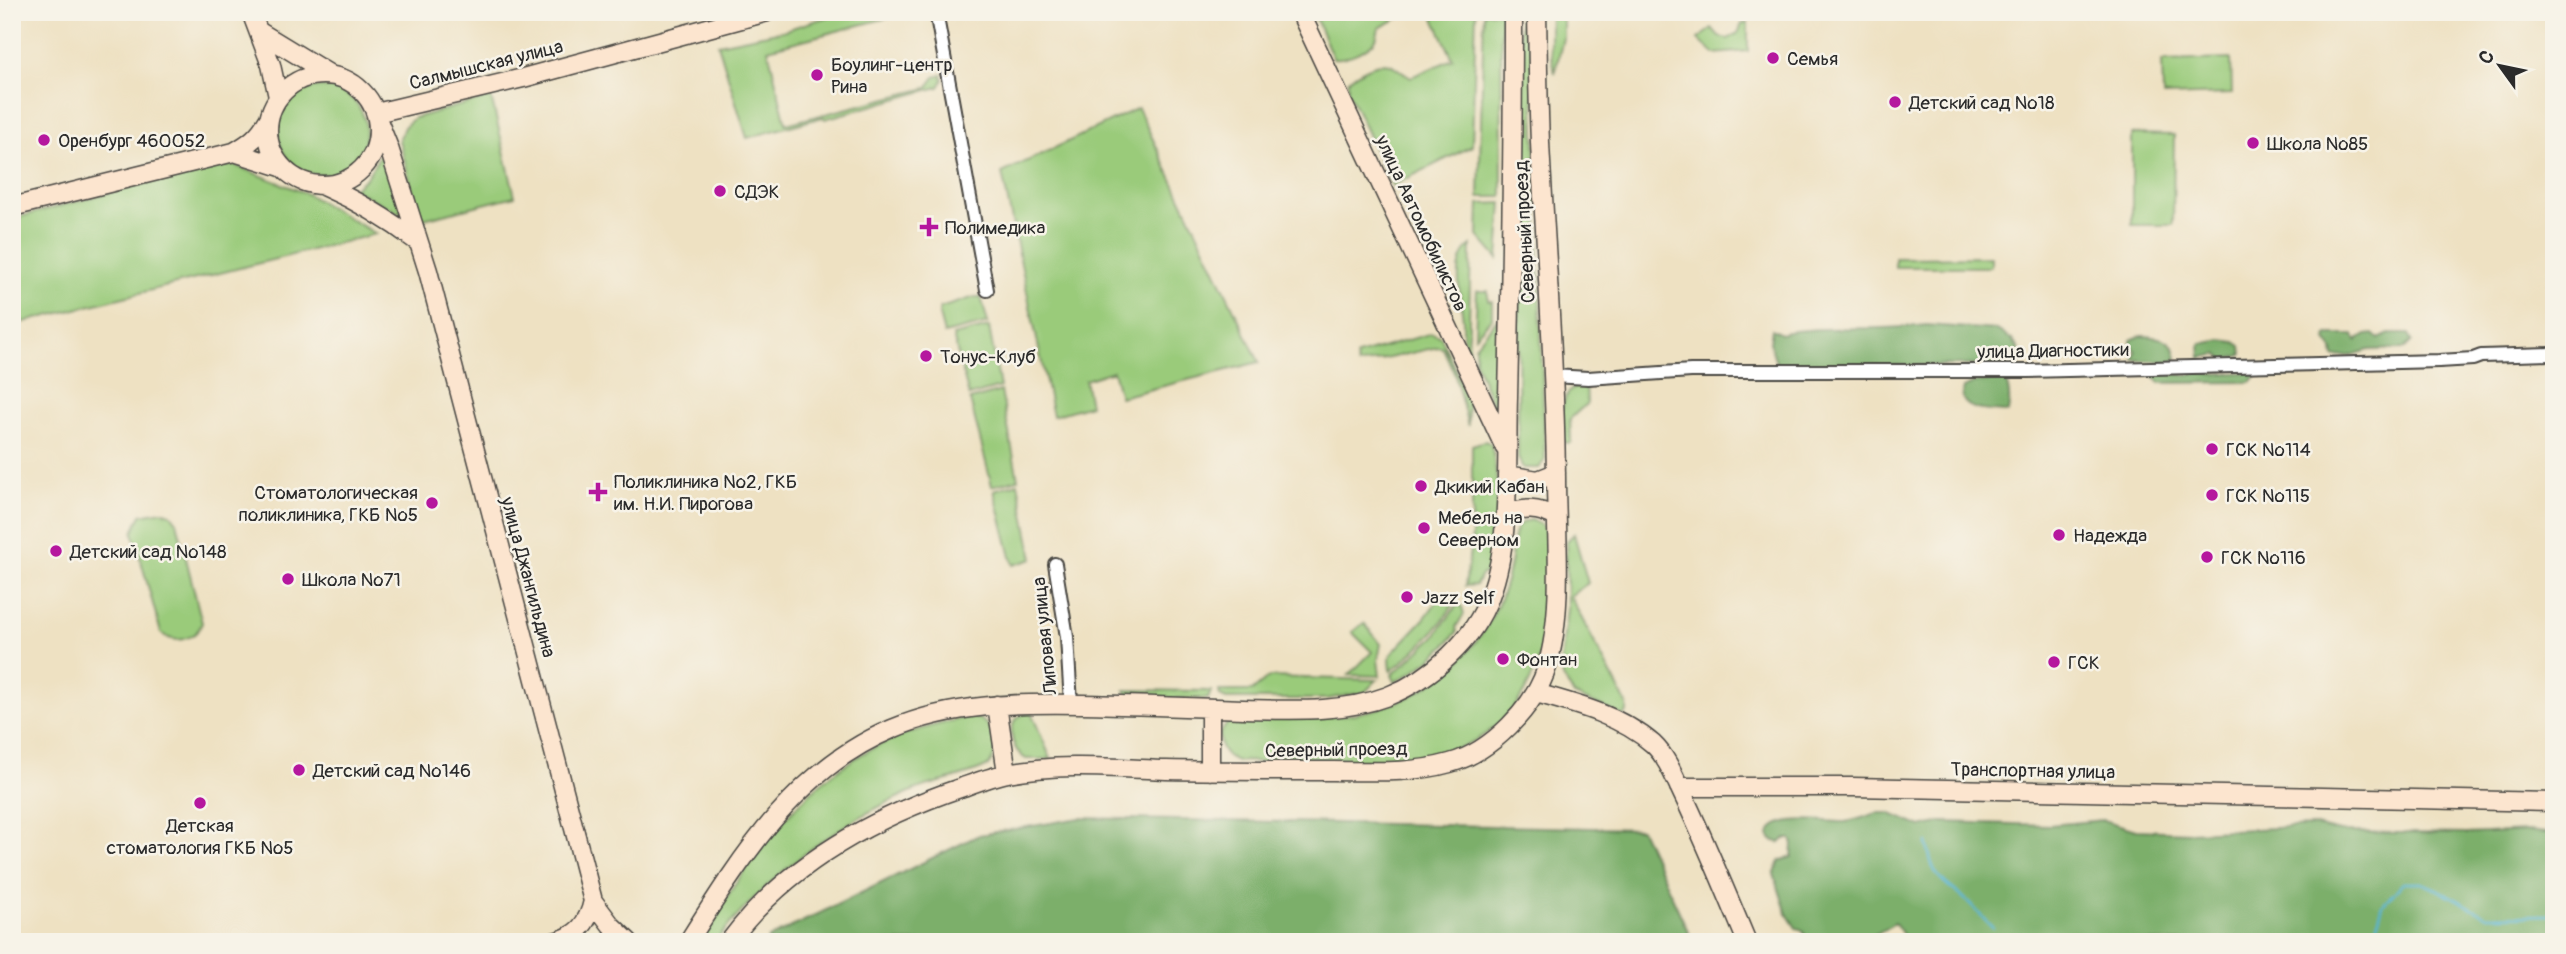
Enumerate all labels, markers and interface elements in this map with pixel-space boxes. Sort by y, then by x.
north arrow [2464,32,2534,102]
street label: Салмышская улица [407,34,566,96]
text: С [2473,46,2500,69]
place label: Семья [1787,47,1838,71]
marker: Семья [1765,50,1781,66]
place label: Боулинг-центр Рина [831,53,952,99]
marker: Боулинг-центр Рина [809,67,825,83]
place label: Детский сад №18 [1908,91,2055,115]
marker: Детский сад №18 [1887,94,1903,110]
place label: Оренбург 460052 [58,129,205,153]
street label: улица Автомобилистов [1369,131,1472,315]
marker: Оренбург 460052 [36,132,52,148]
place label: Школа №85 [2267,132,2368,156]
marker: Школа №85 [2245,135,2261,151]
street label: Северный проезд [1509,160,1541,304]
place label: СДЭК [734,180,779,204]
marker: СДЭК [712,183,728,199]
place label: Полимедика [945,216,1046,240]
marker: Полимедика [919,217,939,237]
street label: улица Диагностики [1976,338,2130,364]
place label: Тонус-Клуб [940,345,1036,369]
marker: Тонус-Клуб [918,348,934,364]
place label: ГСК №114 [2226,438,2311,462]
marker: ГСК №114 [2204,441,2220,457]
place label: Поликлиника №2, ГКБ им. Н.И. Пирогова [614,470,797,516]
place label: Дкикий Кабан [1434,475,1545,499]
marker: Дкикий Кабан [1413,478,1429,494]
place label: Стоматологическая поликлиника, ГКБ №5 [238,481,418,527]
marker: Поликлиника №2, ГКБ им. Н.И. Пирогова [588,482,608,502]
place label: ГСК №115 [2226,484,2310,508]
marker: ГСК №115 [2204,487,2220,503]
street label: улица Джангильдина [495,493,561,660]
marker: Стоматологическая поликлиника, ГКБ №5 [424,495,440,511]
place label: Мебель на Северном [1438,506,1523,552]
marker: Мебель на Северном [1416,520,1432,536]
place label: Надежда [2073,524,2147,548]
marker: Надежда [2051,527,2067,543]
place label: Детский сад №148 [69,540,227,564]
marker: Детский сад №148 [48,543,64,559]
place label: ГСК №116 [2221,546,2306,570]
marker: ГСК №116 [2199,549,2215,565]
place label: Школа №71 [302,568,401,592]
marker: Школа №71 [280,571,296,587]
street label: Липовая улица [1027,576,1063,697]
place label: Jazz Self [1421,586,1496,610]
marker: Jazz Self [1399,589,1415,605]
place label: Фонтан [1517,648,1577,672]
marker: Фонтан [1495,651,1511,667]
place label: ГСК [2068,651,2100,675]
marker: ГСК [2046,654,2062,670]
street label: Северный проезд [1265,737,1408,763]
street label: Транспортная улица [1951,758,2116,784]
place label: Детский сад №146 [312,759,471,783]
marker: Детский сад №146 [291,762,307,778]
marker: Детская стоматология ГКБ №5 [192,795,208,811]
place label: Детская стоматология ГКБ №5 [106,814,294,860]

